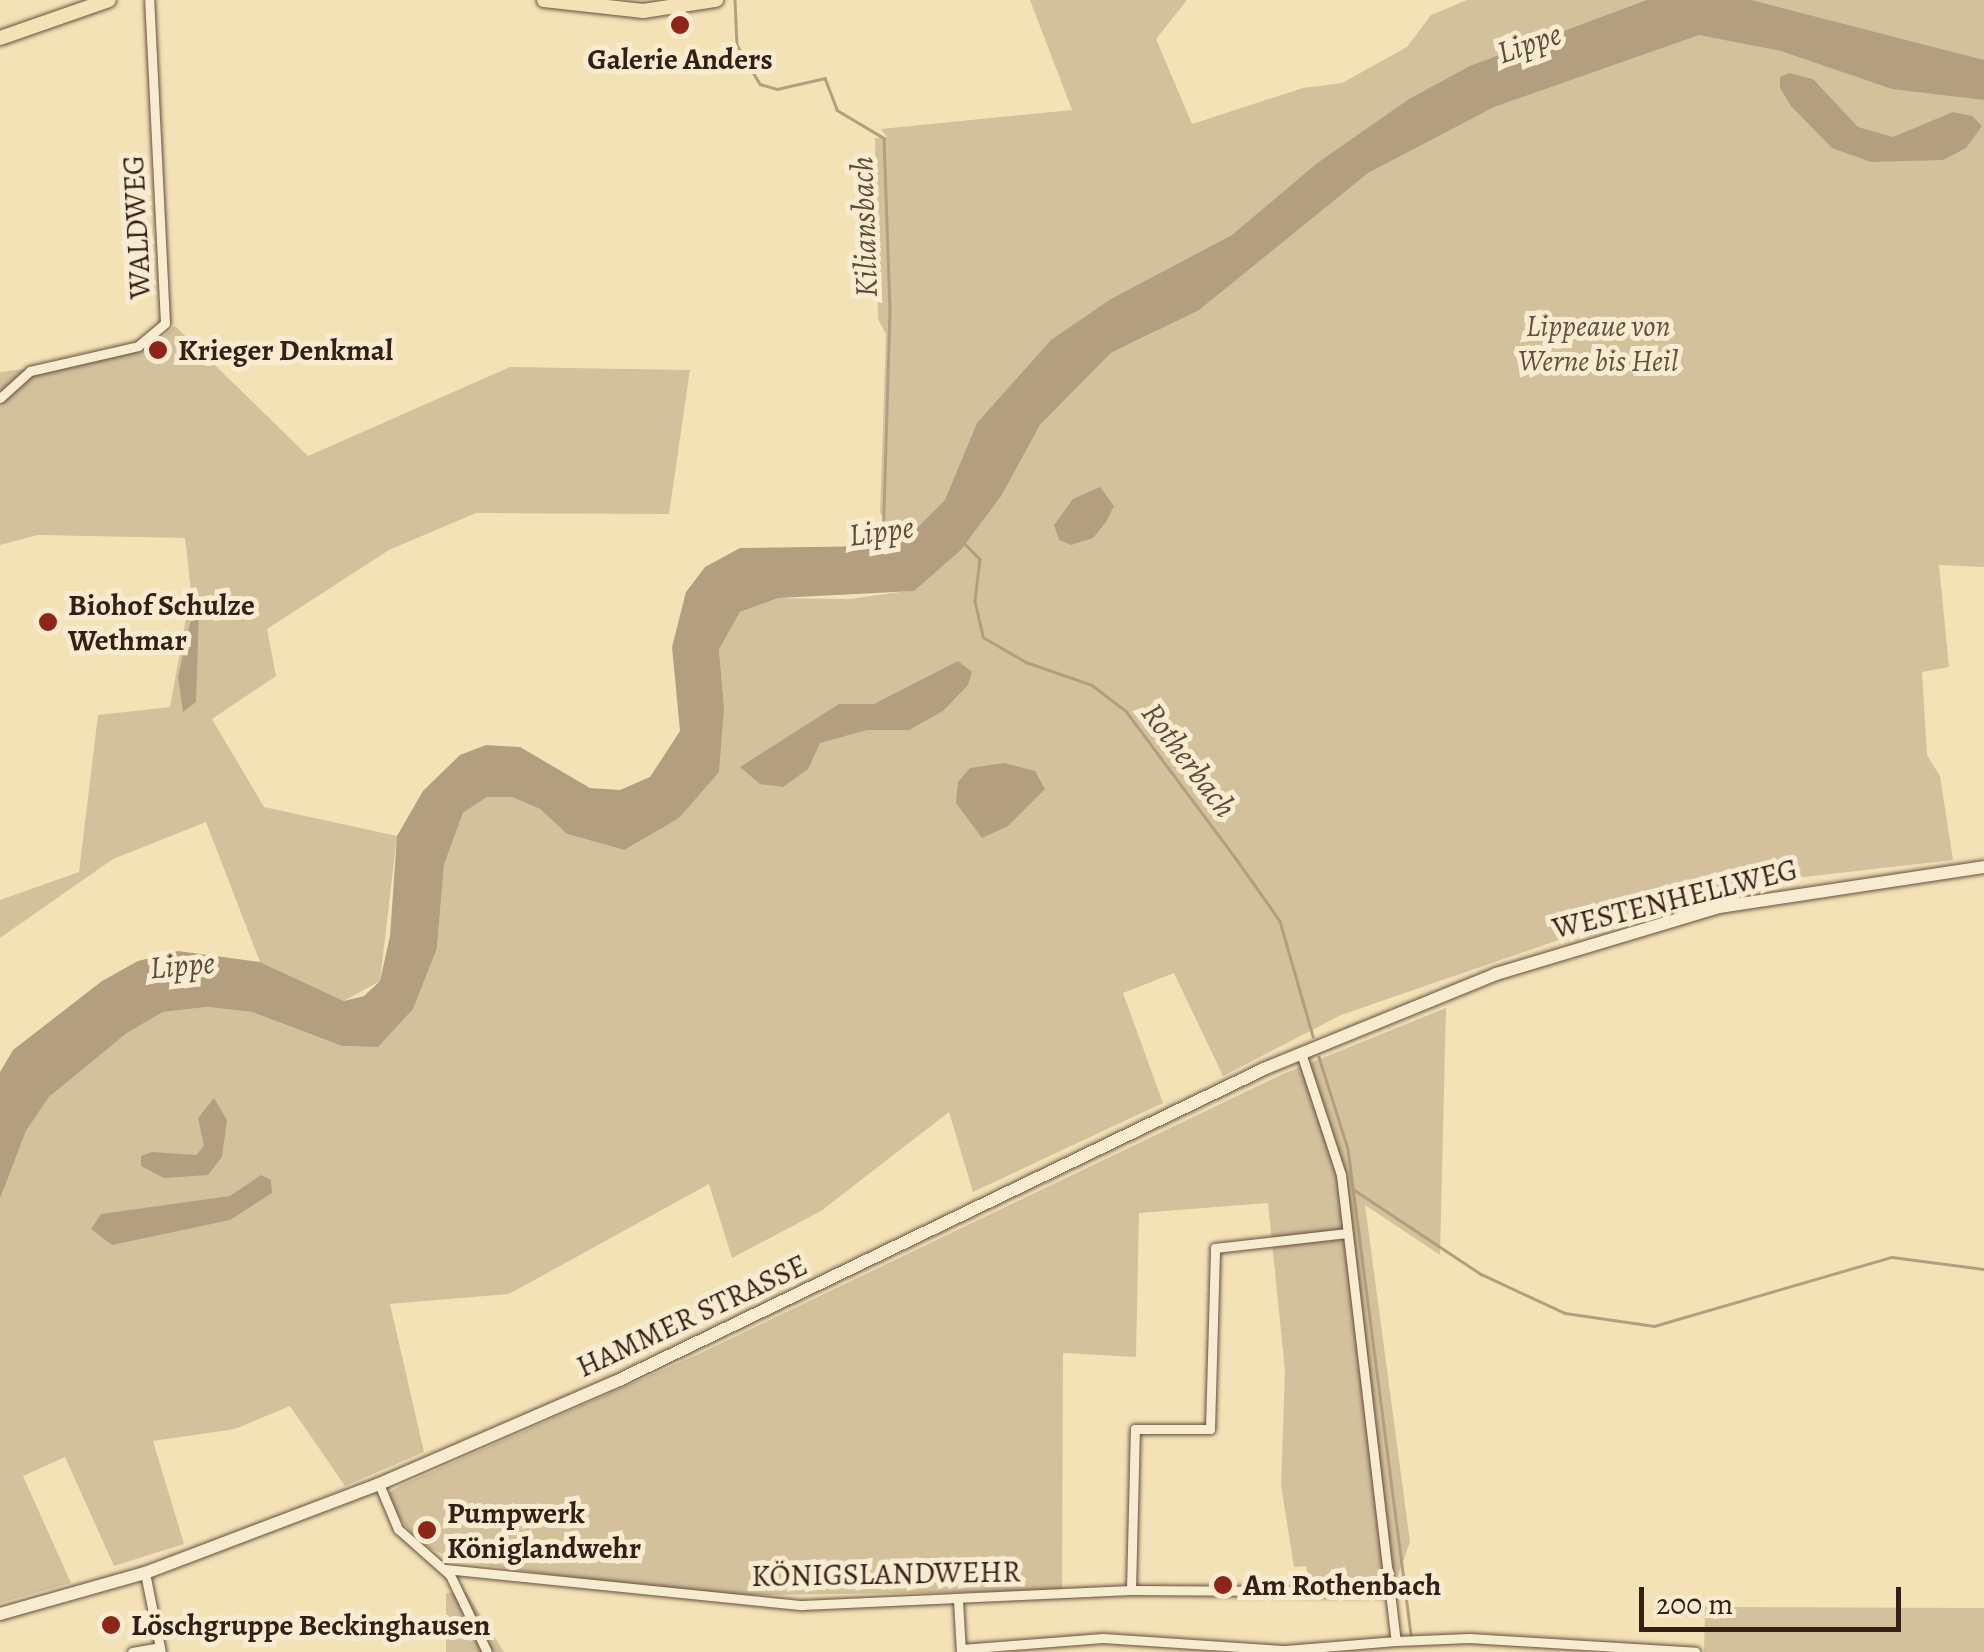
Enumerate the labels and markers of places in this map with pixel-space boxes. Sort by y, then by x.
marker: Galerie Anders [669,14,691,36]
place label: Galerie Anders [587,41,773,77]
place label: Krieger Denkmal [178,332,393,368]
marker: Krieger Denkmal [147,339,169,361]
place label: Biohof Schulze Wethmar [68,587,255,658]
marker: Biohof Schulze Wethmar [37,611,59,633]
place label: Pumpwerk Königlandwehr [447,1495,641,1566]
marker: Pumpwerk Königlandwehr [416,1519,438,1541]
place label: Am Rothenbach [1243,1567,1441,1603]
marker: Am Rothenbach [1212,1574,1234,1596]
place label: Löschgruppe Beckinghausen [131,1607,490,1643]
marker: Löschgruppe Beckinghausen [100,1614,122,1636]

